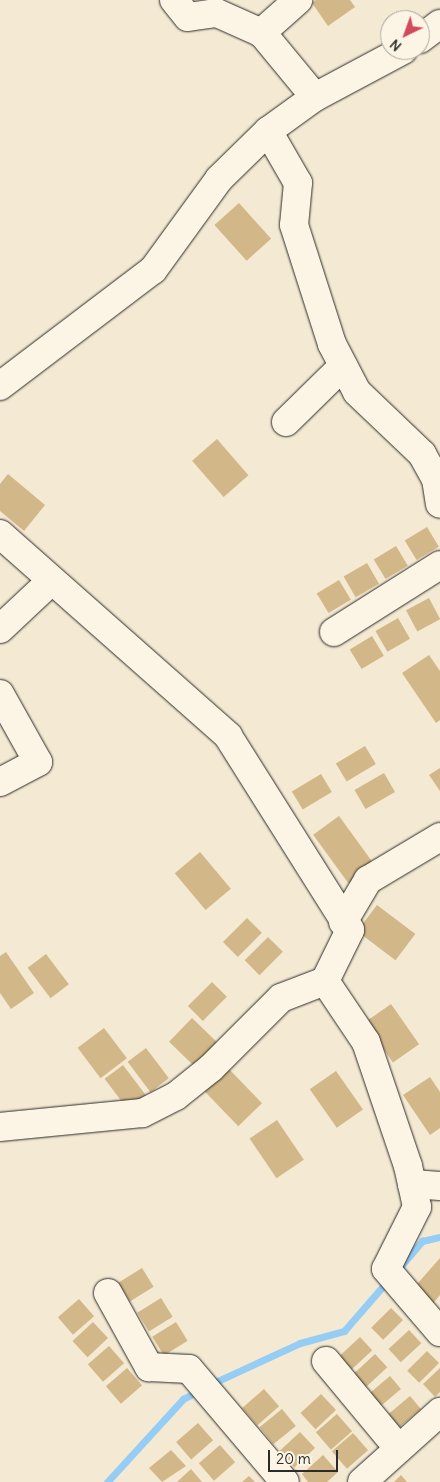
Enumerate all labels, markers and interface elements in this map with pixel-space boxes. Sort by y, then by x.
north arrow [380,10,430,60]
text: N [386,35,405,55]
scale bar [270,1440,340,1472]
text: 20 m [276,1449,311,1468]

